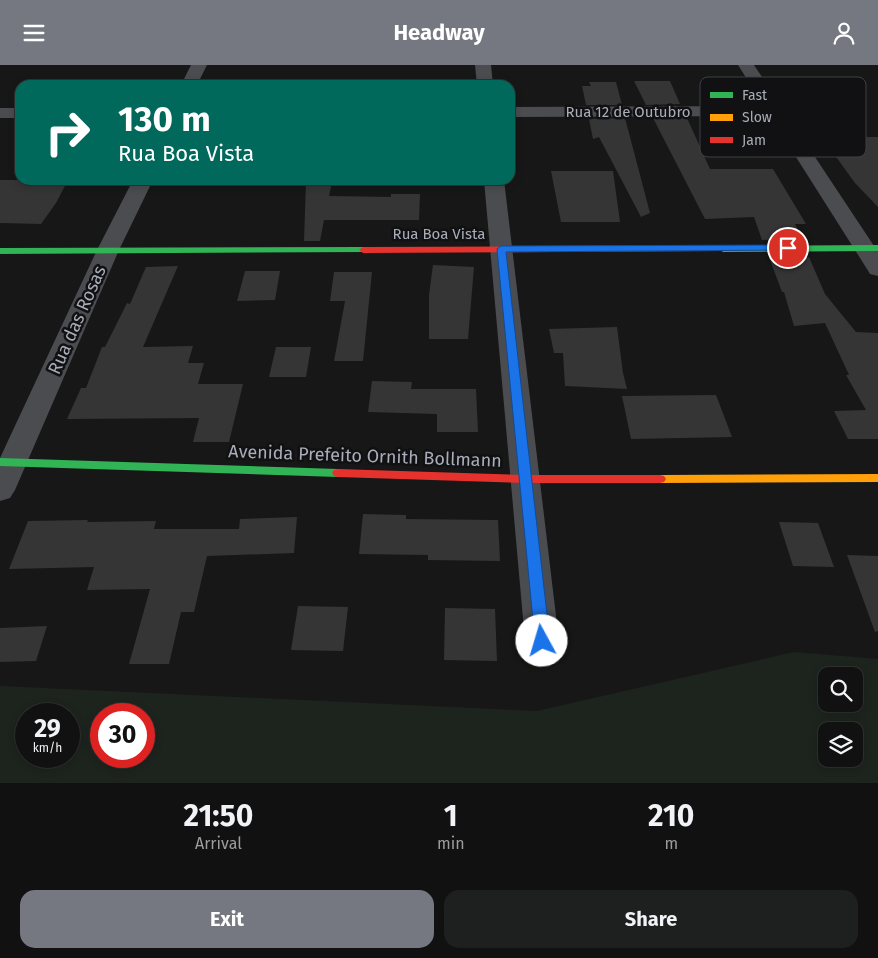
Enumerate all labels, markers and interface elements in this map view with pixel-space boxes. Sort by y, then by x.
icon: menu [20,19,48,47]
text: Headway [393,19,485,46]
icon: person [830,19,858,47]
legend [700,77,866,157]
text: Fast [742,87,768,104]
text: 130 m [118,98,211,140]
icon: right [35,100,100,165]
street label: Rua 12 de Outubro [565,103,691,121]
text: Slow [742,109,772,126]
text: Jam [742,132,766,149]
text: Rua Boa Vista [118,140,254,167]
street label: Rua Boa Vista [393,225,485,243]
pin [767,227,809,269]
icon: arrive [774,234,802,262]
street label: Rua das Rosas [43,262,111,378]
street label: Avenida Prefeito Ornith Bollmann [228,440,502,472]
position arrow [515,614,567,666]
map controls [818,667,863,767]
button: search [818,667,863,712]
speed limit sign: 30 [90,703,155,768]
text: 29 [34,714,61,744]
button: layers [818,722,863,767]
text: km/h [33,741,62,755]
text: 21:50 [184,798,253,834]
text: 1 [444,798,458,834]
text: 210 [648,798,694,834]
text: Arrival [195,834,242,853]
text: min [437,834,465,853]
text: m [664,834,678,853]
button: Exit [20,890,434,948]
button: Share [444,890,858,948]

